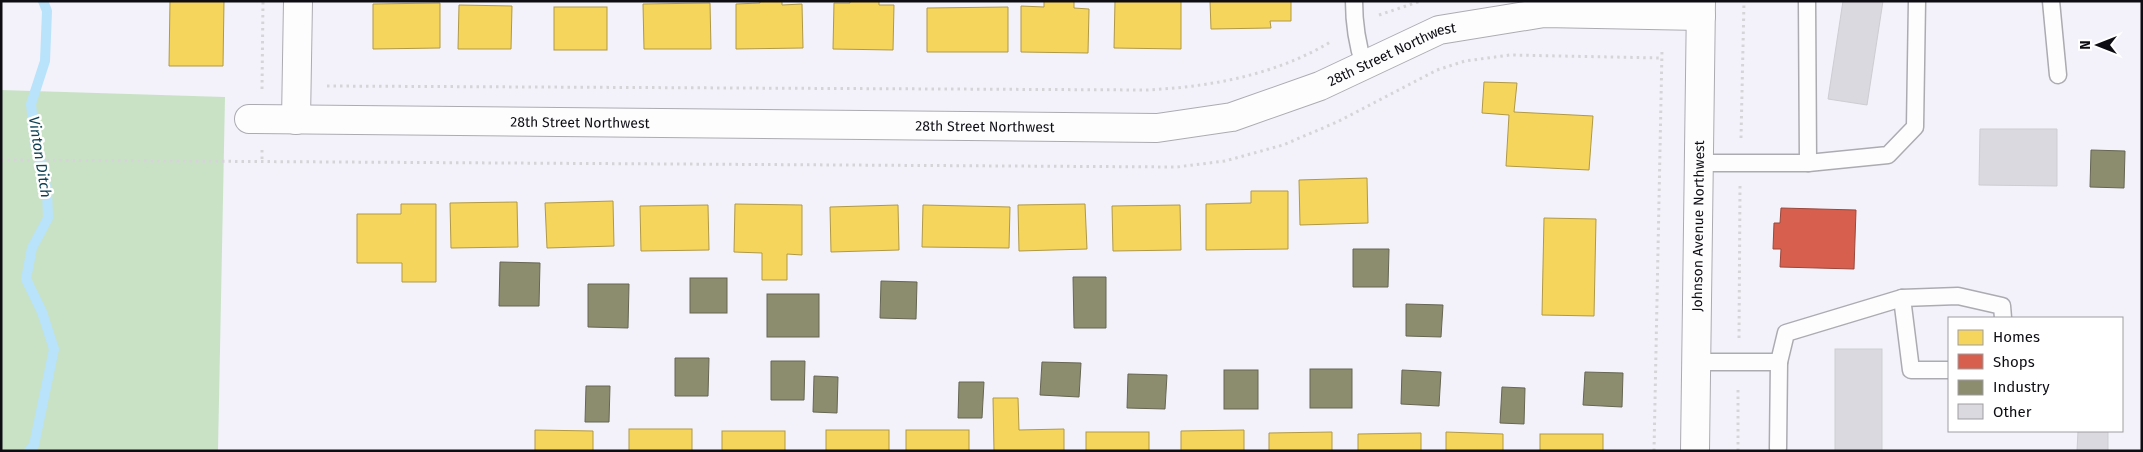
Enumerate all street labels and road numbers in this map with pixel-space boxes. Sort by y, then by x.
street label: 28th Street Northwest [1325,19,1458,90]
street label: 28th Street Northwest [510,113,651,131]
street label: 28th Street Northwest [915,117,1056,135]
street label: Johnson Avenue Northwest [1688,139,1708,312]

